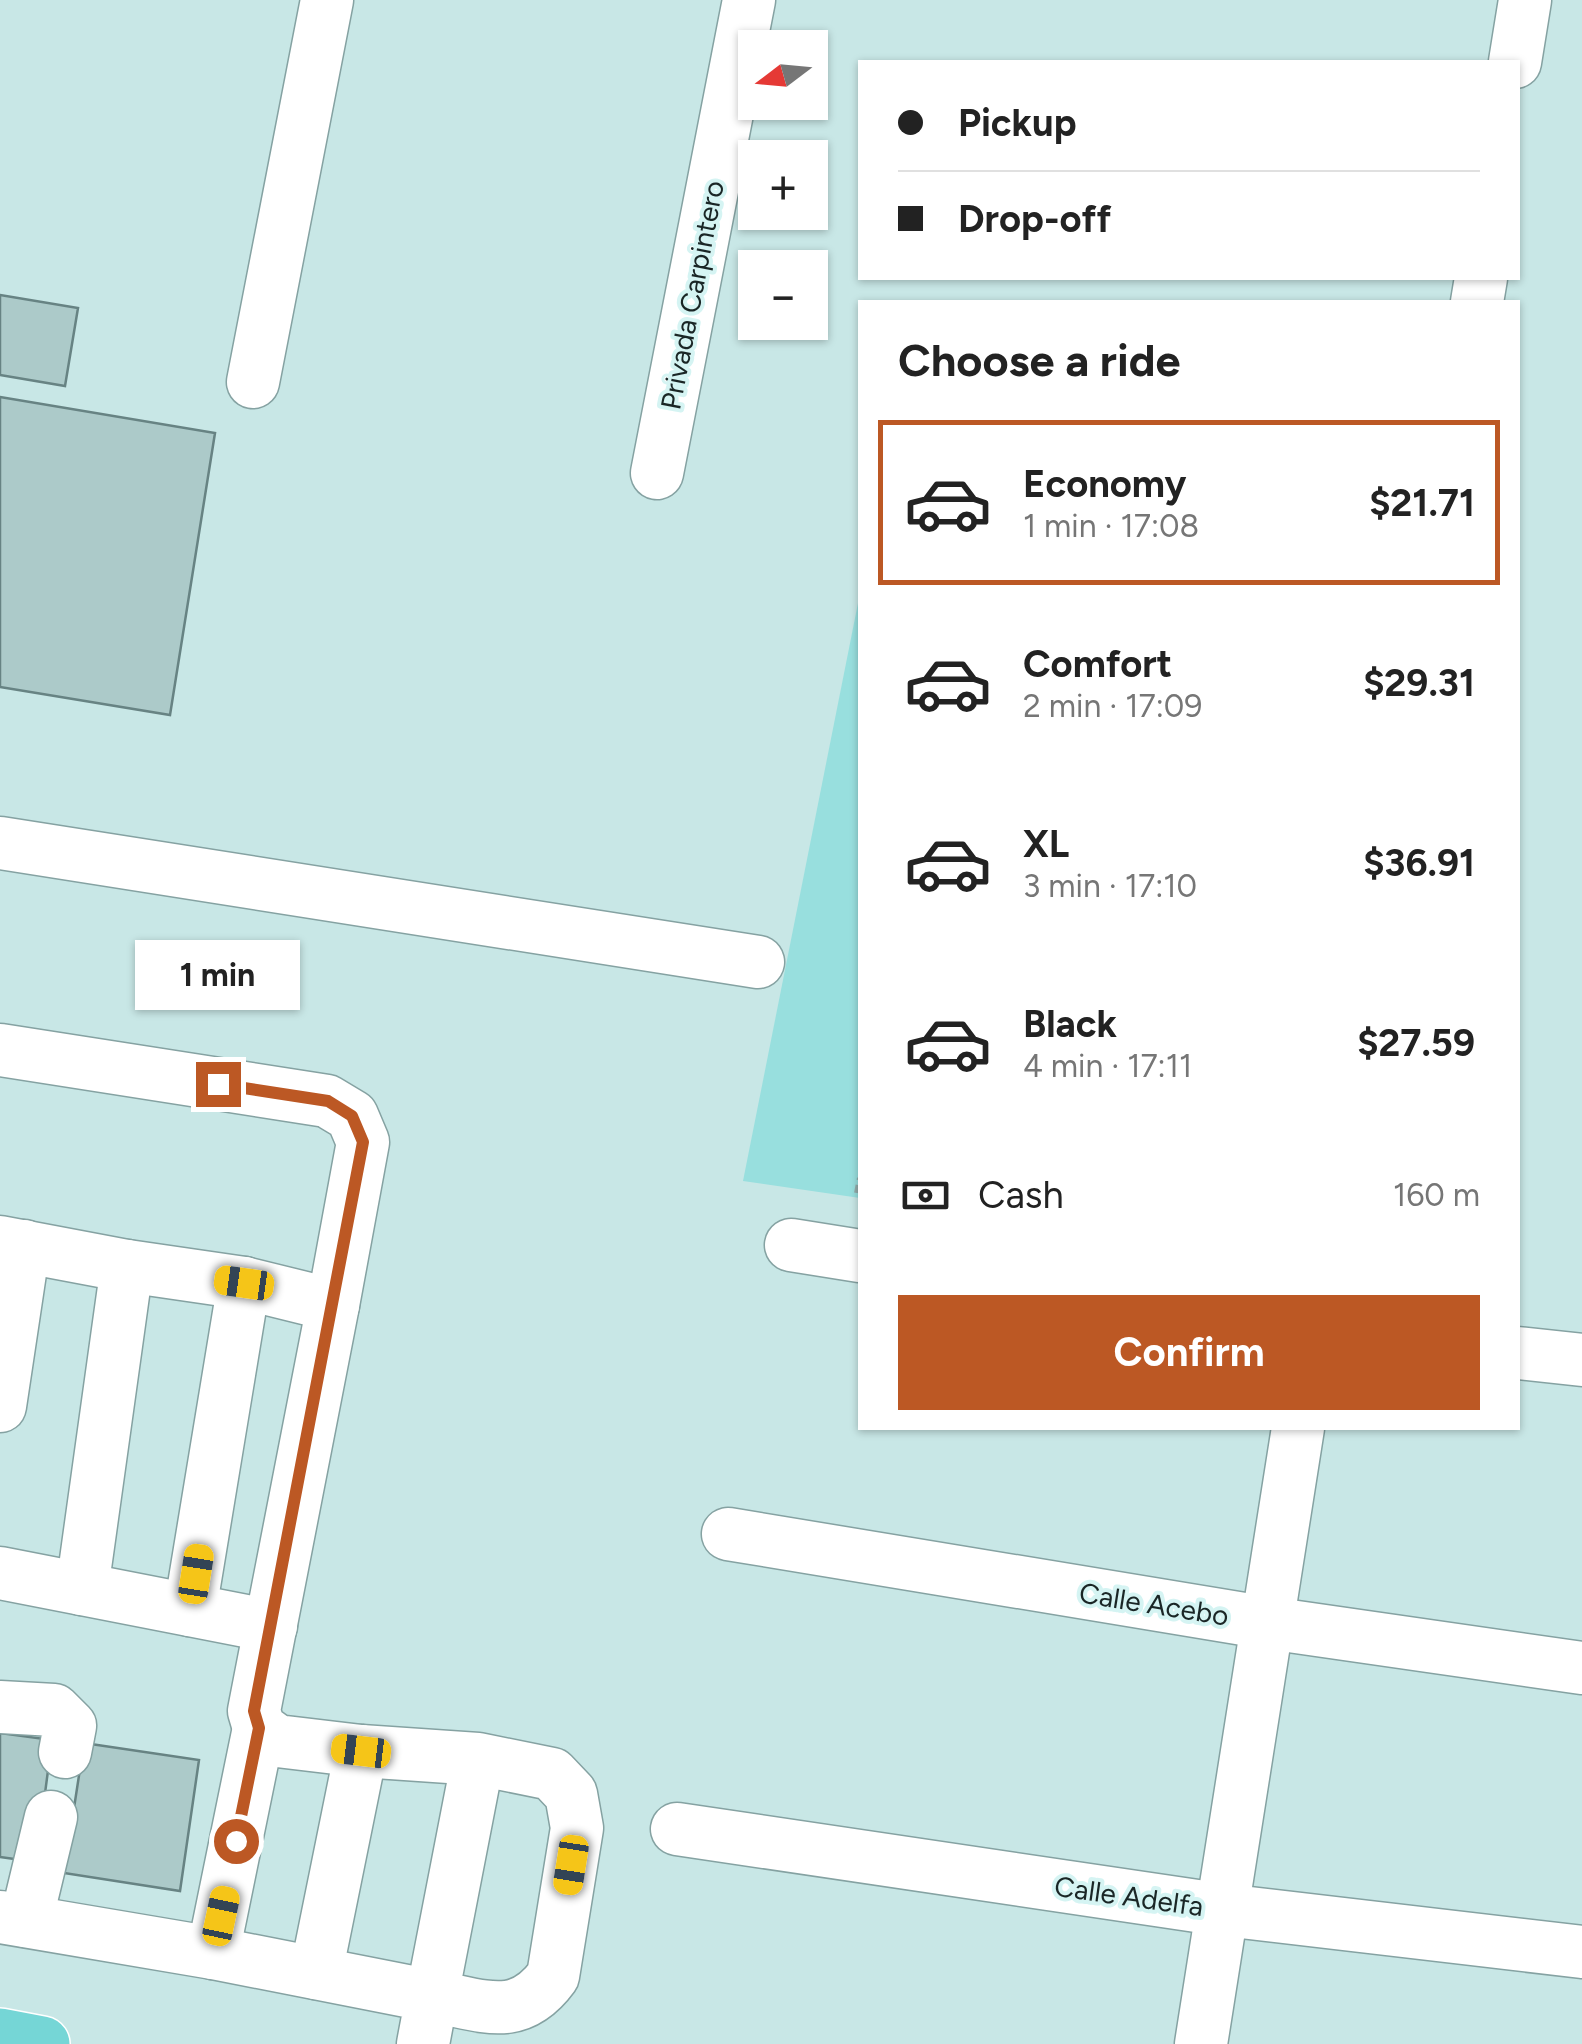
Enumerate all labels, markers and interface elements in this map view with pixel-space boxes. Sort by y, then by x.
north arrow [738,30,828,120]
map controls [738,30,828,340]
text: Pickup [958,100,1076,146]
button: + [738,140,828,230]
street label: Privada Carpintero [653,178,731,412]
text: Drop-off [958,196,1111,242]
button: − [738,250,828,340]
text: Choose a ride [898,333,1180,387]
icon: car [903,458,993,548]
text: Economy [1023,461,1186,507]
text: $21.71 [1369,480,1475,526]
text: 1 min · 17:08 [1023,507,1199,545]
icon: car [903,638,993,728]
text: Comfort [1023,641,1172,687]
text: $29.31 [1363,660,1475,706]
text: 2 min · 17:09 [1023,687,1202,725]
icon: car [903,818,993,908]
text: XL [1023,821,1069,867]
text: $36.91 [1363,840,1475,886]
text: 3 min · 17:10 [1023,867,1197,905]
callout: 1 min [136,939,300,1009]
text: 1 min [180,956,255,994]
icon: car [903,998,993,1088]
text: Black [1023,1001,1117,1047]
text: $27.59 [1357,1020,1475,1066]
text: 4 min · 17:11 [1023,1047,1192,1085]
route end [196,1062,241,1107]
icon: cash [898,1168,953,1223]
text: Cash [978,1172,1064,1218]
text: 160 m [1393,1176,1480,1214]
car [212,1264,276,1302]
button: Confirm [898,1295,1480,1410]
car [176,1542,216,1606]
street label: Calle Acebo [1077,1575,1231,1633]
car [329,1732,393,1770]
route start [214,1819,259,1864]
car [551,1833,591,1897]
street label: Calle Adelfa [1052,1869,1206,1923]
car [200,1884,242,1948]

